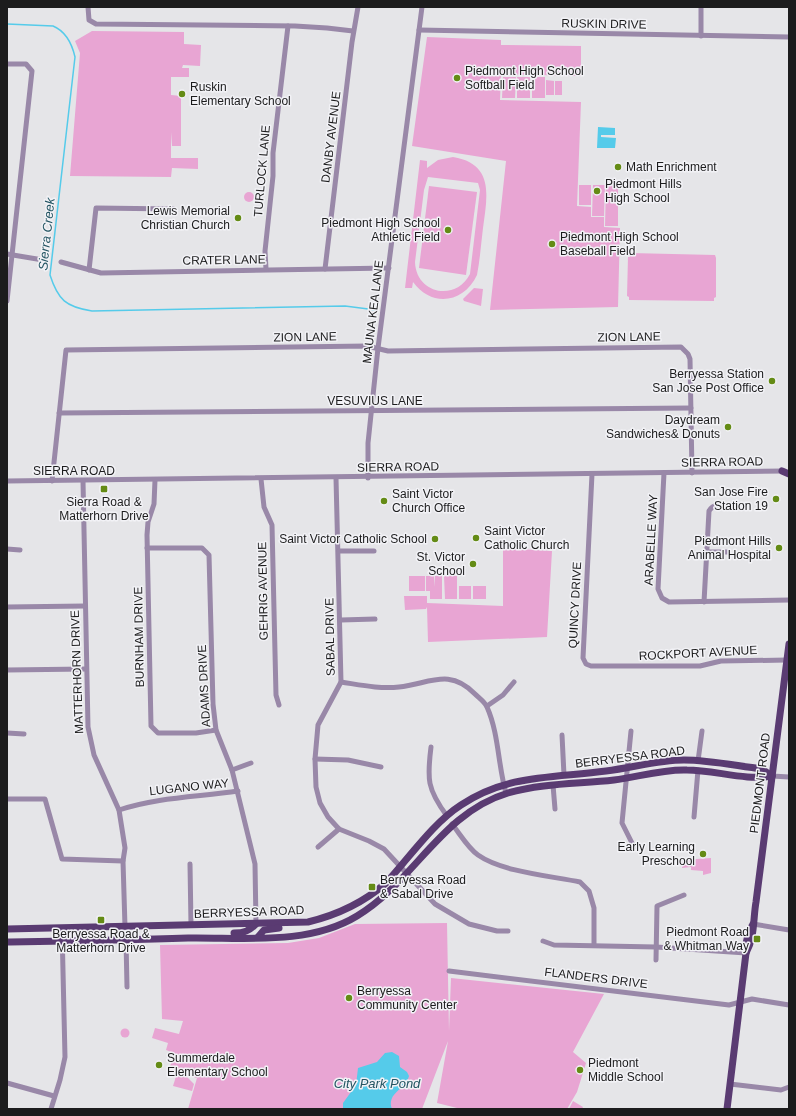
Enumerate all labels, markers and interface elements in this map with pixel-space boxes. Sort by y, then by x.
street label: RUSKIN DRIVE [561,16,647,32]
place label: Piedmont High School Softball Field [465,64,584,92]
marker: Piedmont High School Softball Field [452,73,462,83]
place label: Ruskin Elementary School [190,80,291,108]
marker: Ruskin Elementary School [177,89,187,99]
street label: DANBY AVENUE [318,90,344,184]
street label: TURLOCK LANE [251,125,273,217]
place label: Math Enrichment [626,160,717,174]
marker: Math Enrichment [613,162,623,172]
place label: Piedmont Hills High School [605,177,682,205]
marker: Piedmont Hills High School [592,186,602,196]
water label: Sierra Creek [35,195,58,271]
place label: Lewis Memorial Christian Church [141,204,230,232]
marker: Lewis Memorial Christian Church [233,213,243,223]
place label: Piedmont High School Athletic Field [321,216,440,244]
marker: Piedmont High School Athletic Field [443,225,453,235]
place label: Piedmont High School Baseball Field [560,230,679,258]
marker: Piedmont High School Baseball Field [547,239,557,249]
street label: CRATER LANE [182,252,266,268]
street label: MAUNA KEA LANE [360,260,386,364]
street label: ZION LANE [273,329,337,345]
street label: ZION LANE [597,329,661,345]
place label: Berryessa Station San Jose Post Office [652,367,764,395]
marker: Berryessa Station San Jose Post Office [767,376,777,386]
street label: VESUVIUS LANE [327,394,423,408]
place label: Daydream Sandwiches& Donuts [606,413,720,441]
marker: Daydream Sandwiches& Donuts [723,422,733,432]
street label: SIERRA ROAD [681,454,763,470]
street label: SIERRA ROAD [357,459,439,475]
street label: SIERRA ROAD [33,464,115,478]
marker: Sierra Road & Matterhorn Drive [99,484,109,494]
place label: San Jose Fire Station 19 [694,485,768,513]
place label: Saint Victor Church Office [392,487,465,515]
street label: ARABELLE WAY [642,494,660,586]
marker: San Jose Fire Station 19 [771,494,781,504]
place label: Sierra Road & Matterhorn Drive [59,495,149,523]
marker: Saint Victor Church Office [379,496,389,506]
place label: Saint Victor Catholic Church [484,524,569,552]
place label: Saint Victor Catholic School [279,532,427,546]
marker: Saint Victor Catholic Church [471,533,481,543]
marker: Saint Victor Catholic School [430,534,440,544]
place label: Piedmont Hills Animal Hospital [688,534,771,562]
street label: GEHRIG AVENUE [255,542,271,640]
marker: Piedmont Hills Animal Hospital [774,543,784,553]
place label: St. Victor School [417,550,465,578]
marker: St. Victor School [468,559,478,569]
street label: QUINCY DRIVE [566,561,584,649]
street label: BURNHAM DRIVE [131,587,147,687]
street label: SABAL DRIVE [322,598,338,676]
street label: MATTERHORN DRIVE [68,610,86,734]
street label: ROCKPORT AVENUE [638,643,758,663]
street label: ADAMS DRIVE [195,644,213,728]
street label: PIEDMONT ROAD [747,732,773,834]
street label: BERRYESSA ROAD [574,743,686,771]
street label: LUGANO WAY [148,776,230,798]
place label: Early Learning Preschool [618,840,695,868]
marker: Early Learning Preschool [698,849,708,859]
place label: Berryessa Road & Sabal Drive [380,873,466,901]
marker: Berryessa Road & Sabal Drive [367,882,377,892]
street label: BERRYESSA ROAD [194,903,305,921]
marker: Berryessa Road & Matterhorn Drive [96,915,106,925]
place label: Piedmont Road & Whitman Way [663,925,749,953]
place label: Berryessa Road & Matterhorn Drive [52,927,150,955]
marker: Piedmont Road & Whitman Way [752,934,762,944]
street label: FLANDERS DRIVE [544,965,648,991]
place label: Berryessa Community Center [357,984,457,1012]
marker: Berryessa Community Center [344,993,354,1003]
place label: Summerdale Elementary School [167,1051,268,1079]
place label: Piedmont Middle School [588,1056,663,1084]
marker: Summerdale Elementary School [154,1060,164,1070]
marker: Piedmont Middle School [575,1065,585,1075]
water label: City Park Pond [334,1076,421,1091]

